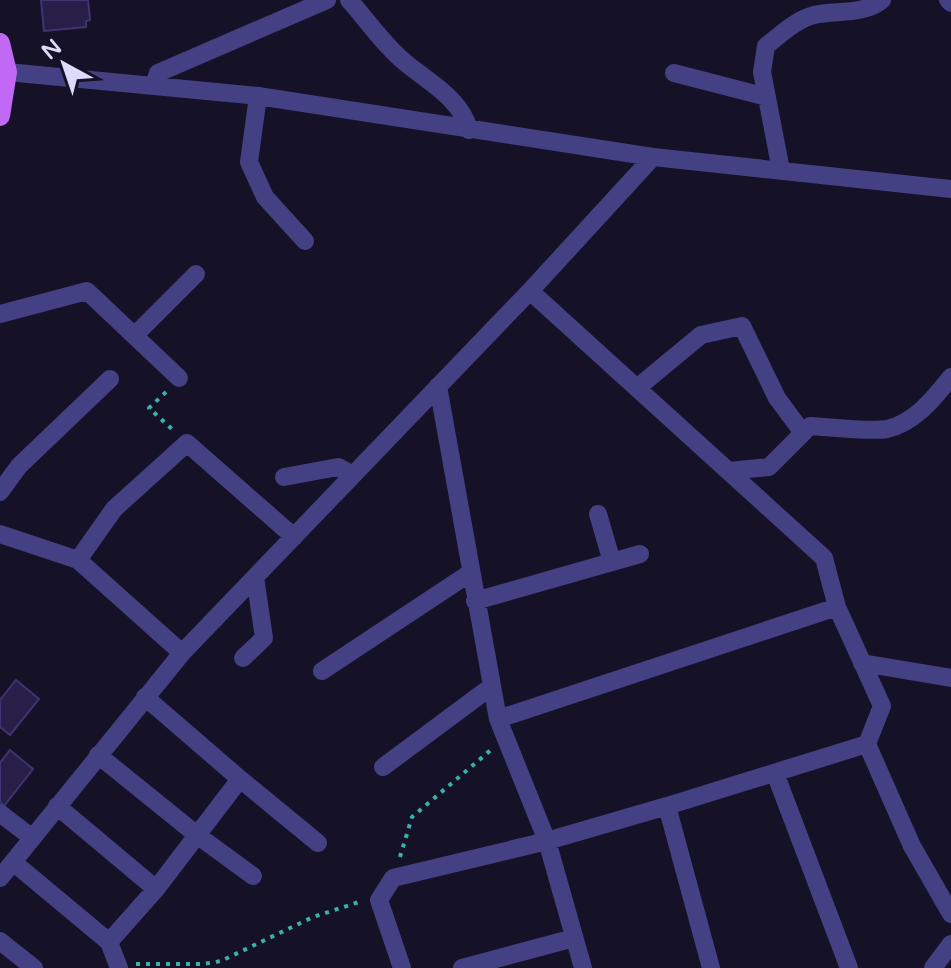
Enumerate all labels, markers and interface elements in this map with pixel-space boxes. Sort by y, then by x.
north arrow [24,24,104,104]
text: N [37,34,67,65]

